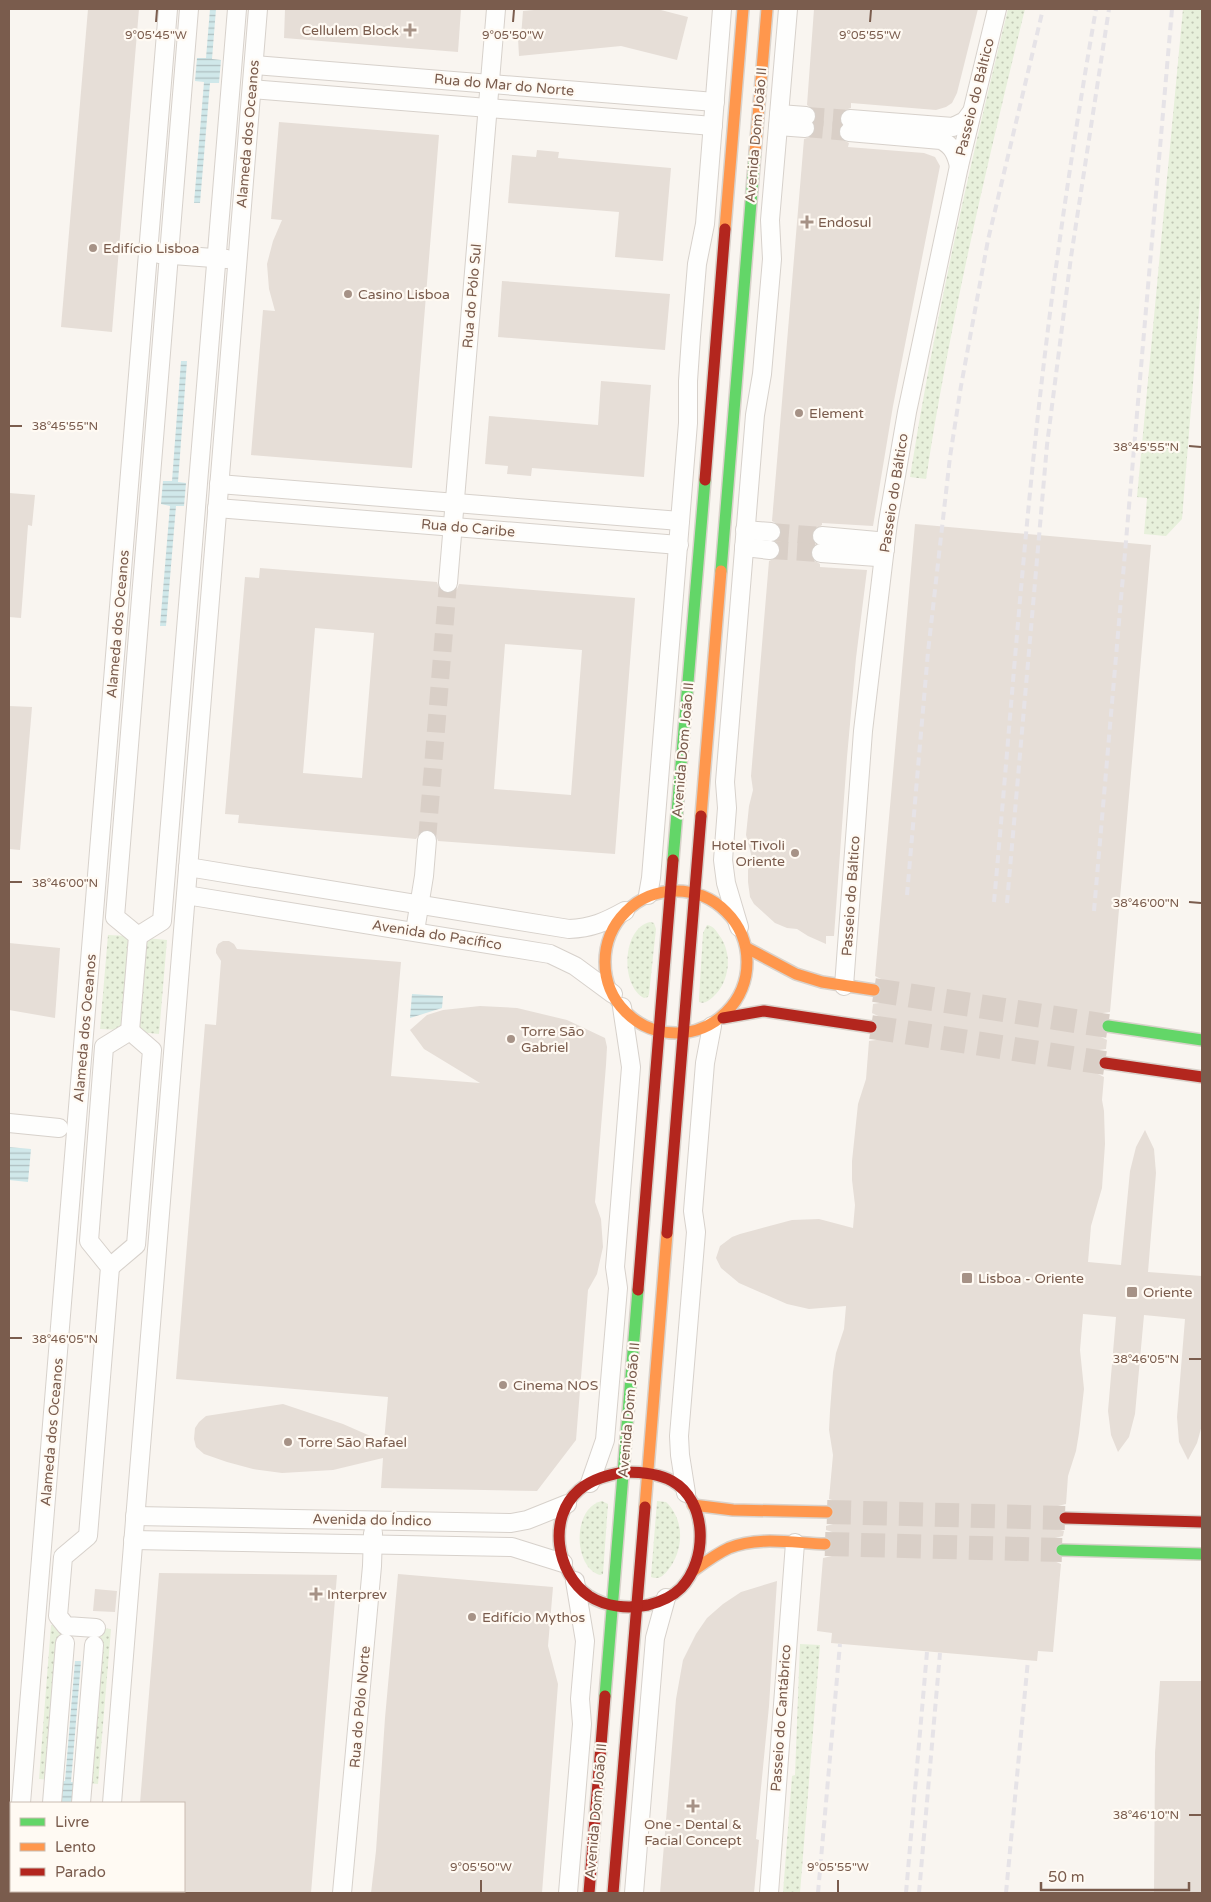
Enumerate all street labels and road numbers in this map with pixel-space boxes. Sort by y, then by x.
street label: Passeio do Báltico [952,36,998,158]
street label: Alameda dos Oceanos [233,59,263,209]
street label: Avenida Dom João II [742,67,770,203]
street label: Rua do Mar do Norte [433,70,575,100]
street label: Rua do Pólo Sul [459,243,485,349]
street label: Passeio do Báltico [876,432,912,554]
street label: Rua do Caribe [420,515,516,541]
street label: Alameda dos Oceanos [103,549,133,699]
street label: Avenida Dom João II [669,682,697,818]
street label: Passeio do Báltico [838,835,864,957]
street label: Avenida do Pacífico [371,916,503,954]
street label: Alameda dos Oceanos [70,953,100,1103]
street label: Avenida Dom João II [615,1342,643,1478]
street label: Alameda dos Oceanos [37,1357,67,1507]
street label: Avenida do Índico [312,1510,432,1530]
street label: Passeio do Cantábrico [767,1644,795,1792]
street label: Rua do Pólo Norte [346,1645,374,1769]
street label: Avenida Dom João II [582,1743,610,1879]

